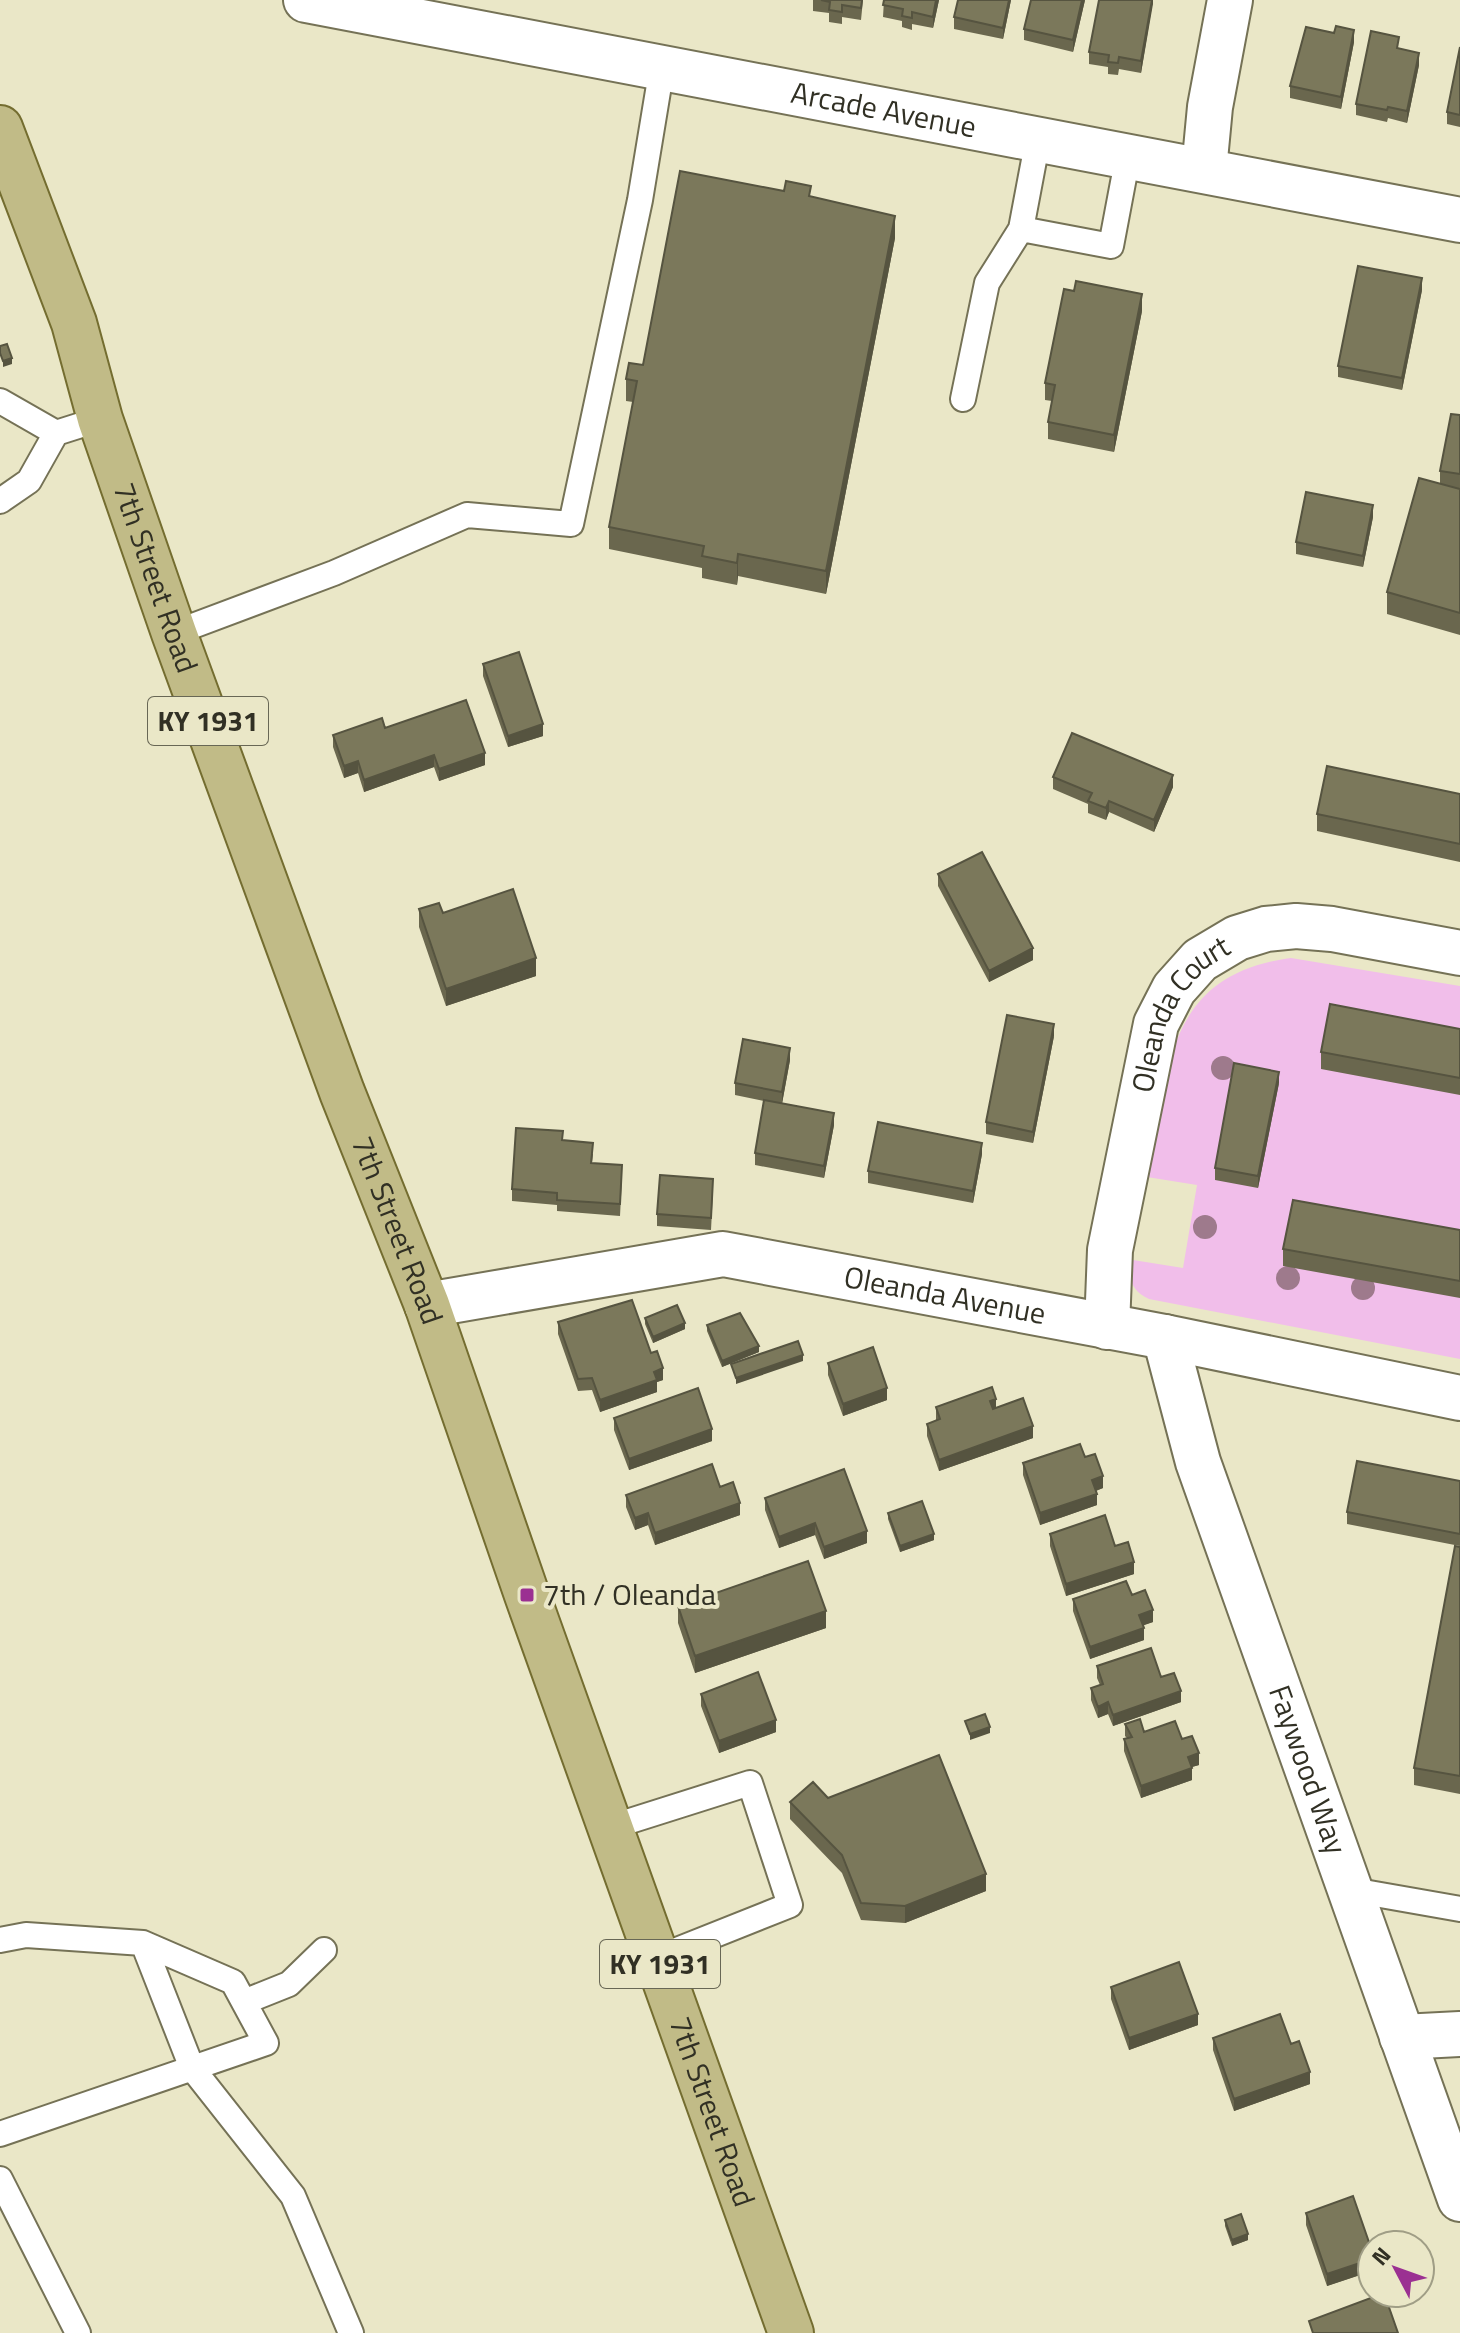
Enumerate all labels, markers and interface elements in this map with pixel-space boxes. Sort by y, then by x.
street label: Arcade Avenue [787,69,980,149]
street label: 7th Street Road [102,476,211,679]
road number: KY 1931 [148,697,268,745]
street label: Oleanda Court [1119,923,1239,1096]
street label: 7th Street Road [340,1129,456,1330]
street label: Oleanda Avenue [840,1253,1050,1336]
place label: 7th / Oleanda [543,1571,716,1617]
marker: 7th / Oleanda [518,1586,536,1604]
street label: Faywood Way [1257,1679,1360,1860]
road number: KY 1931 [600,1940,720,1988]
street label: 7th Street Road [658,2010,768,2213]
north arrow [1356,2229,1436,2309]
text: N [1363,2239,1399,2273]

